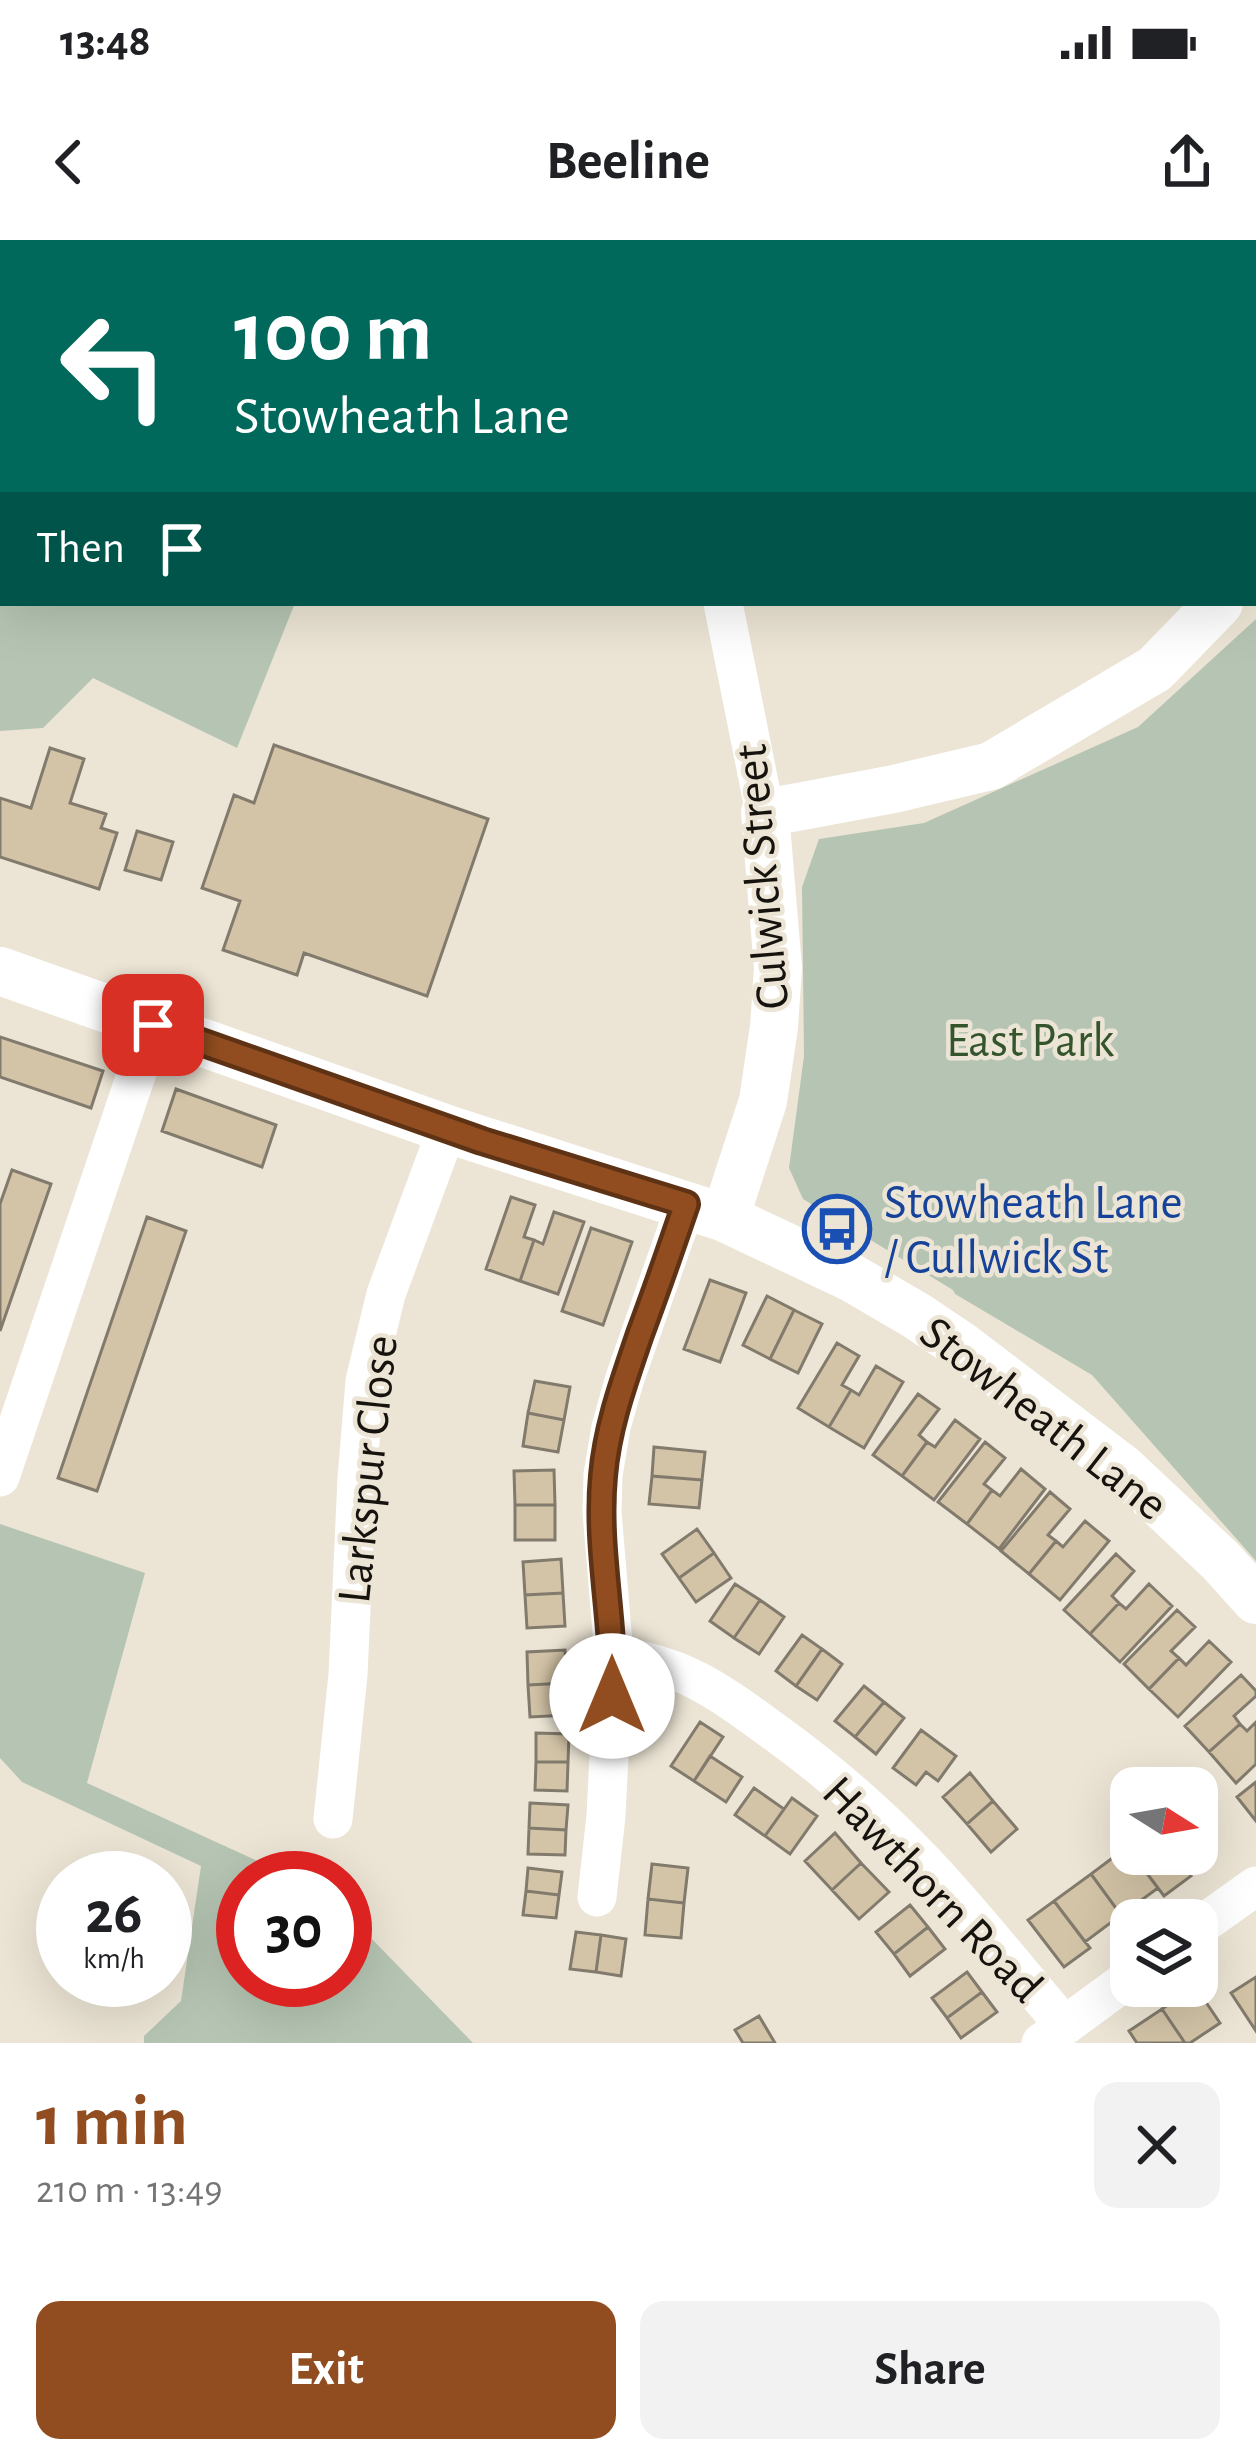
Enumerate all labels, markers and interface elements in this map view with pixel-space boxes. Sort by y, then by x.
text: 13:48 [60,19,151,64]
icon: back [36,129,102,195]
icon: share [1154,129,1220,195]
text: Beeline [546,135,710,189]
icon: left [36,288,192,444]
text: 100 m [234,292,432,376]
text: Stowheath Lane [234,390,570,444]
icon: arrive [149,516,215,582]
text: Then [36,526,125,571]
street label: Culwick Street [727,742,798,1011]
pin [102,974,204,1076]
icon: arrive [120,992,186,1058]
park label: East Park [946,1018,1114,1066]
place label: Stowheath Lane / Cullwick St [884,1180,1183,1283]
bus stop icon: Stowheath Lane / Cullwick St [802,1194,872,1264]
street label: Stowheath Lane [911,1309,1176,1530]
street label: Larkspur Close [331,1333,407,1606]
position arrow [549,1633,675,1759]
north arrow [1110,1767,1218,1875]
map controls [1110,1767,1218,2007]
street label: Hawthorn Road [813,1768,1051,2012]
speed limit sign: 30 [216,1851,372,2007]
text: 26 [85,1884,143,1944]
button: layers [1110,1899,1218,2007]
text: km/h [83,1944,145,1974]
button: close [1094,2082,1220,2208]
text: 1 min [36,2086,188,2158]
text: 210 m · 13:49 [36,2171,223,2210]
button: Exit [36,2301,616,2439]
button: Share [640,2301,1220,2439]

